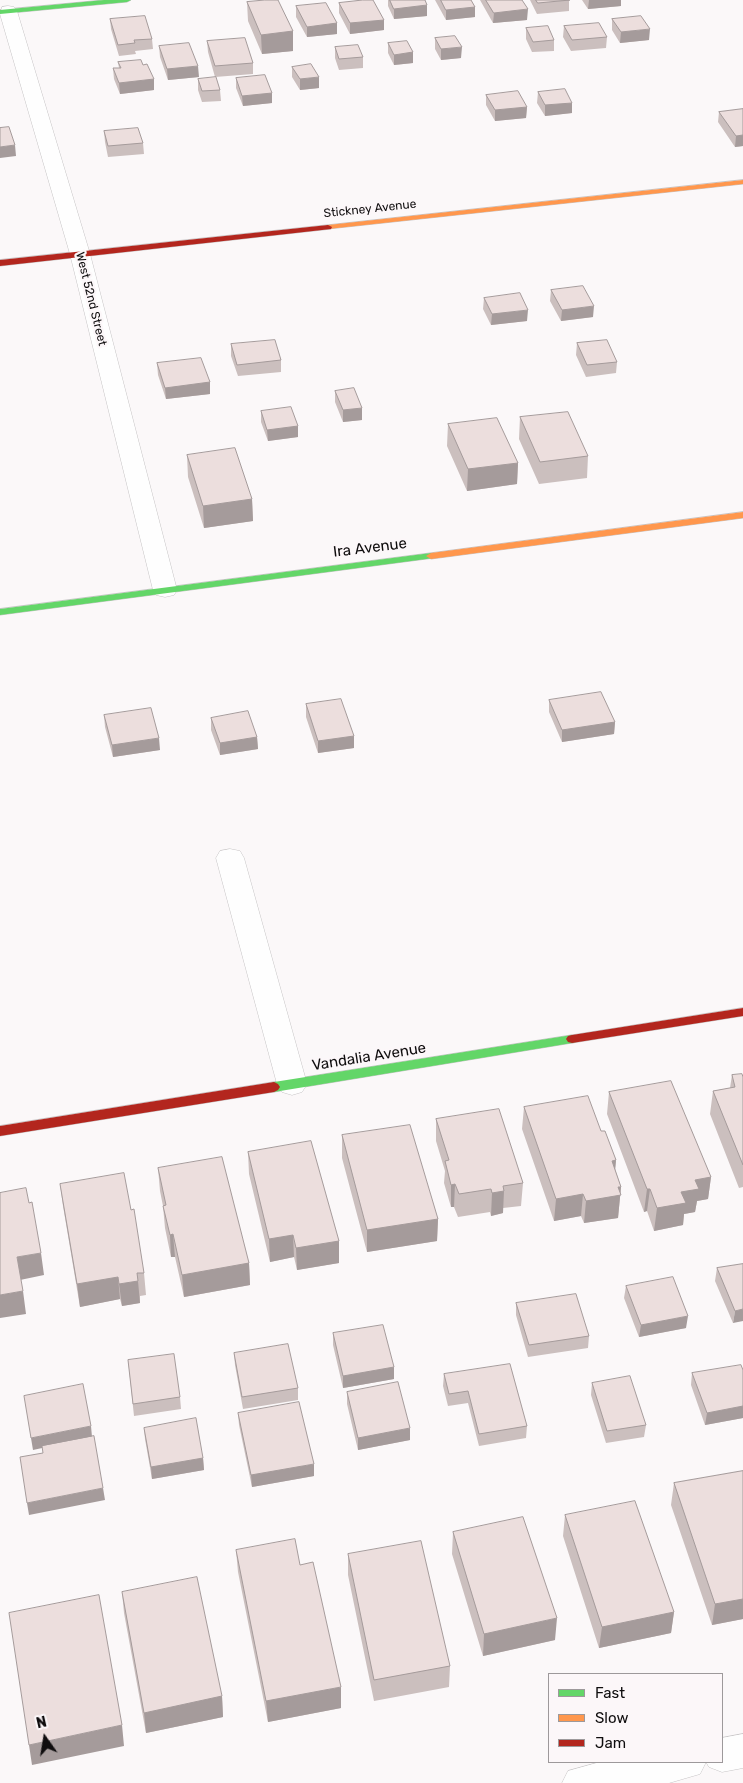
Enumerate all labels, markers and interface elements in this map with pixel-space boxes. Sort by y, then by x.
street label: Stickney Avenue [323,197,417,221]
street label: West 52nd Street [72,251,110,347]
street label: Ira Avenue [332,535,408,561]
street label: Vandalia Avenue [311,1039,427,1075]
legend [548,1673,723,1763]
text: Fast [595,1684,625,1702]
text: Slow [595,1709,628,1727]
north arrow [20,1713,70,1763]
text: N [35,1713,48,1732]
text: Jam [595,1734,626,1752]

